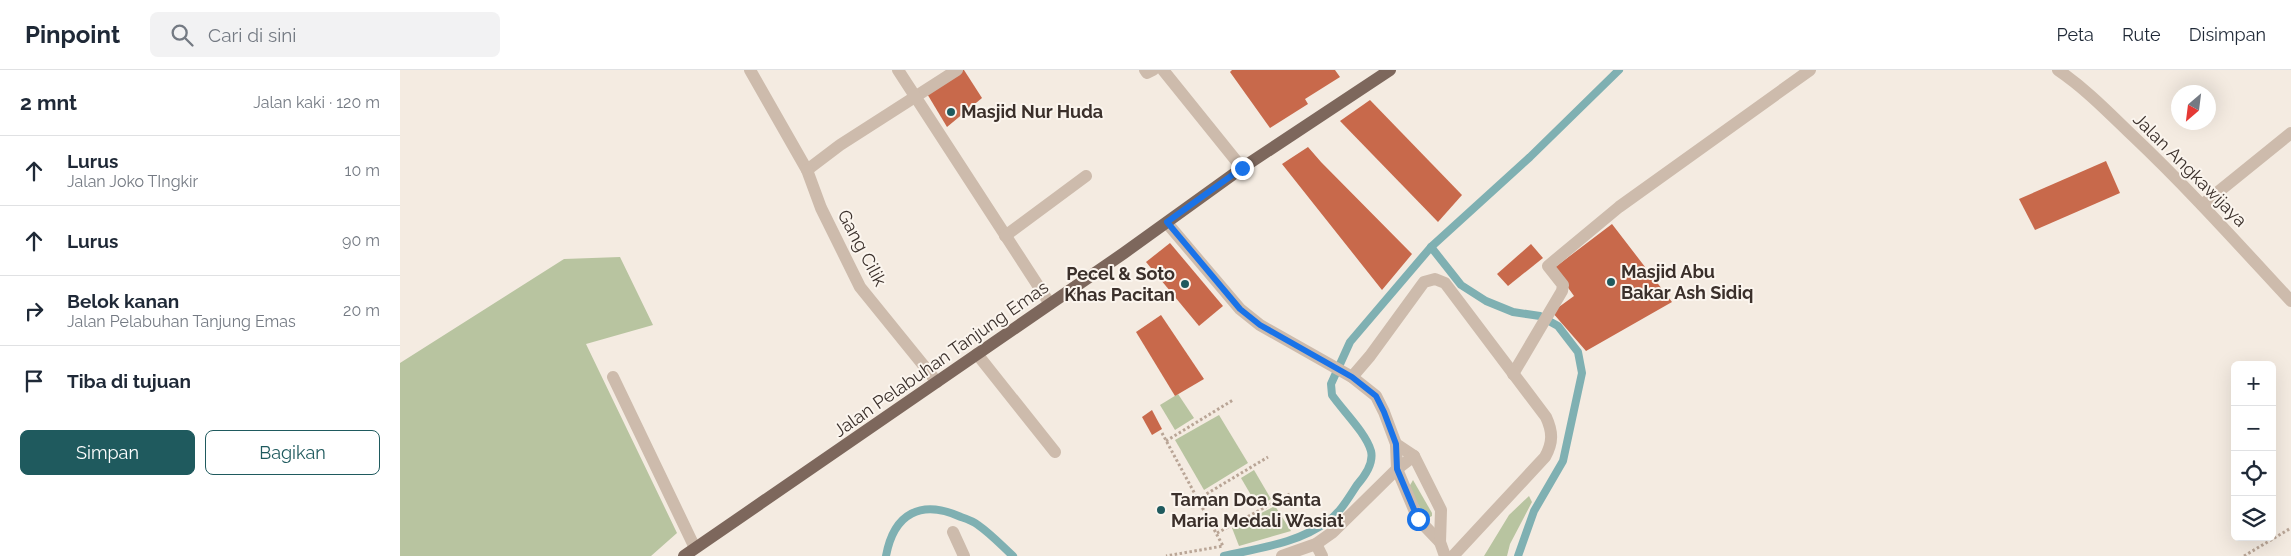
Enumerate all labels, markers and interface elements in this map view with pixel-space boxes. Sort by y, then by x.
search box [150,12,500,57]
text: Pinpoint [25,20,120,49]
icon: search [168,21,196,49]
text: Cari di sini [208,24,297,46]
text: Peta [2057,24,2094,45]
text: Rute [2122,24,2161,45]
text: Disimpan [2189,24,2266,45]
north arrow [2171,85,2216,130]
text: 2 mnt [20,90,77,115]
text: Jalan kaki · 120 m [253,93,380,112]
place label: Masjid Nur Huda [961,101,1103,122]
marker: Masjid Nur Huda [945,106,957,118]
street label: Jalan Angkawijaya [2129,109,2251,231]
text: Lurus [67,150,118,172]
icon: ahead [20,157,48,185]
route end [1231,157,1254,180]
text: 10 m [345,161,380,180]
text: Jalan Joko TIngkir [67,172,198,191]
street label: Gang Cilik [834,206,892,290]
icon: ahead [20,227,48,255]
text: Lurus [67,230,118,252]
text: 90 m [342,231,380,250]
place label: Masjid Abu Bakar Ash Sidiq [1621,261,1754,303]
place label: Pecel & Soto Khas Pacitan [1064,263,1175,305]
street label: Jalan Pelabuhan Tanjung Emas [829,276,1052,441]
marker: Masjid Abu Bakar Ash Sidiq [1605,276,1617,288]
marker: Pecel & Soto Khas Pacitan [1179,278,1191,290]
text: Belok kanan [67,290,179,312]
icon: right [20,297,48,325]
text: 20 m [343,301,380,320]
text: Jalan Pelabuhan Tanjung Emas [67,312,296,331]
map controls [2231,361,2276,541]
button: + [2231,361,2276,406]
icon: arrive [20,367,48,395]
text: Tiba di tujuan [67,370,191,392]
button: − [2231,406,2276,451]
button: Simpan [20,430,195,475]
button: Bagikan [205,430,380,475]
button: locate [2231,451,2276,496]
place label: Taman Doa Santa Maria Medali Wasiat [1171,489,1344,531]
button: layers [2231,496,2276,541]
marker: Taman Doa Santa Maria Medali Wasiat [1155,504,1167,516]
route start [1407,508,1430,531]

